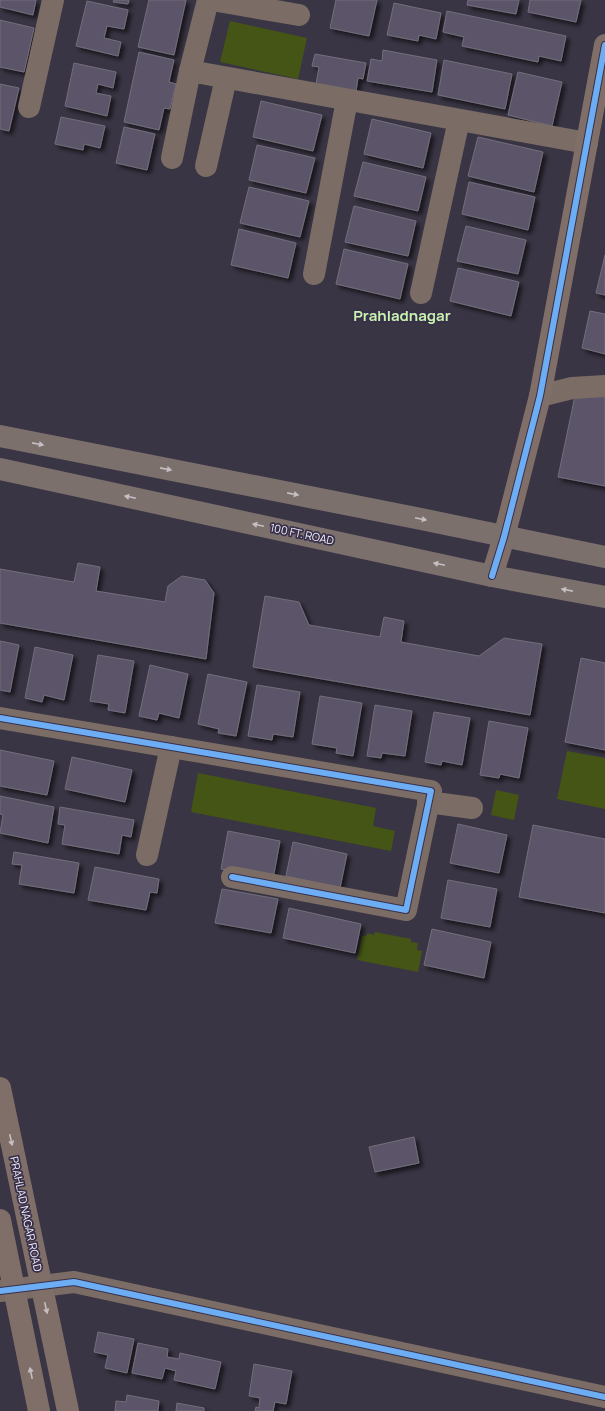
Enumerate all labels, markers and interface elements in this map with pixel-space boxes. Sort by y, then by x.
district label: Prahladnagar [353,305,451,326]
one-way arrow [32,441,44,447]
one-way arrow [160,466,172,472]
one-way arrow [287,491,300,497]
one-way arrow [124,494,137,500]
one-way arrow [415,516,427,522]
street label: 100 FT. ROAD [269,519,335,548]
one-way arrow [251,521,264,527]
one-way arrow [433,561,445,567]
one-way arrow [561,587,573,593]
one-way arrow [8,1134,14,1146]
street label: PRAHLAD NAGAR ROAD [7,1155,46,1273]
one-way arrow [43,1302,49,1315]
one-way arrow [28,1367,34,1379]

